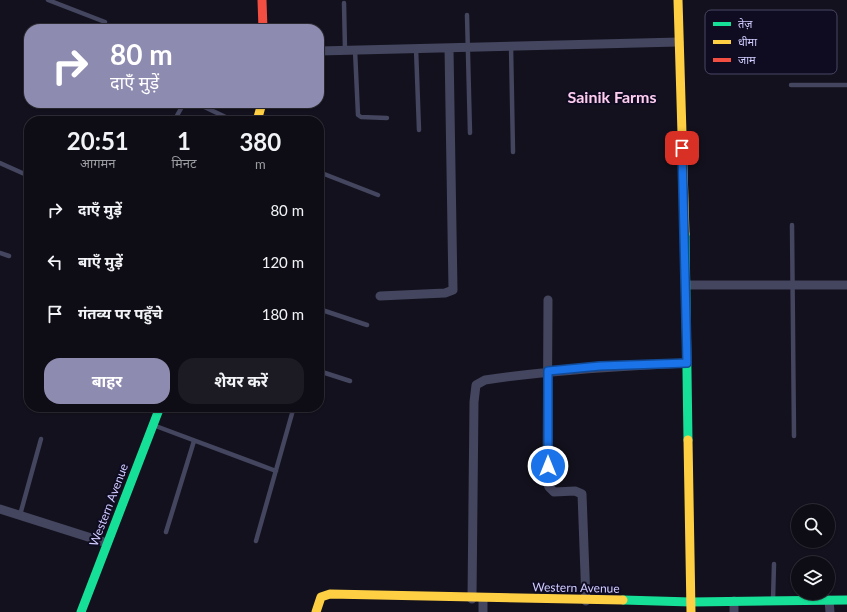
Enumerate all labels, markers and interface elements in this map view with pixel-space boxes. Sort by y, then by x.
legend [705,10,837,74]
text: तेज़ [738,17,753,30]
text: धीमा [738,35,757,48]
text: 80 m [110,37,173,71]
icon: right [44,40,96,92]
text: जाम [738,53,756,66]
text: दाएँ मुड़ें [110,71,159,93]
district label: Sainik Farms [568,87,656,106]
text: 20:51 [67,126,129,155]
text: 1 [177,126,191,155]
text: 380 [239,127,281,156]
pin [665,131,699,165]
icon: arrive [671,137,693,159]
text: आगमन [80,155,116,171]
text: मिनट [172,155,197,171]
text: m [255,156,266,172]
icon: right [44,199,66,221]
text: दाएँ मुड़ें [78,200,122,218]
text: 80 m [270,201,304,219]
icon: left [44,251,66,273]
text: बाएँ मुड़ें [78,252,123,270]
text: 120 m [262,253,304,271]
icon: arrive [44,303,66,325]
text: गंतव्य पर पहुँचे [78,304,162,322]
text: 180 m [262,305,304,323]
button: बाहर [44,358,170,404]
button: शेयर करें [178,358,304,404]
position arrow [527,445,569,487]
street label: Western Avenue [86,461,131,548]
map controls [791,504,835,600]
button: search [791,504,835,548]
button: layers [791,556,835,600]
street label: Western Avenue [532,579,620,596]

